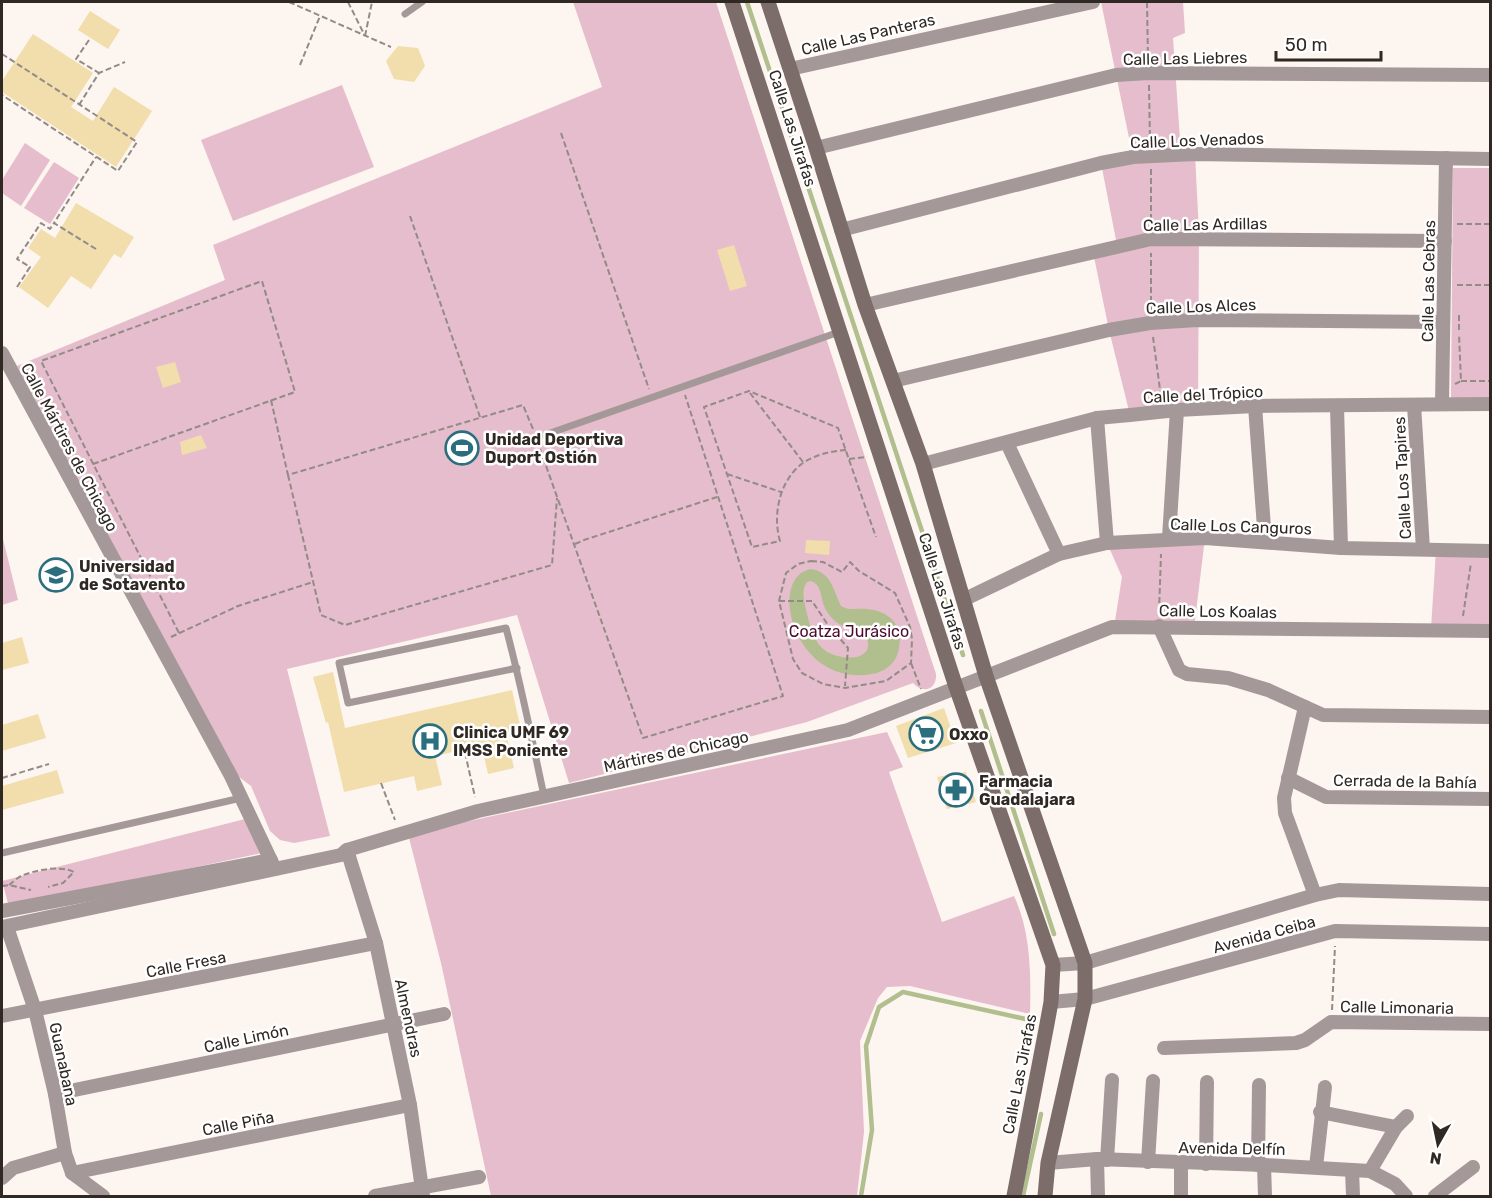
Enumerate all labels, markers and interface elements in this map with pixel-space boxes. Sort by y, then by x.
street label: Calle Las Panteras [799,10,937,59]
scale bar [1276,24,1381,62]
text: 50 m [1285,34,1328,56]
street label: Calle Las Liebres [1123,48,1247,69]
street label: Calle Las Jirafas [765,67,820,189]
street label: Calle Los Venados [1130,129,1264,152]
street label: Calle Las Ardillas [1143,214,1267,235]
street label: Calle Las Cebras [1418,220,1439,342]
street label: Calle Los Alces [1146,295,1257,318]
street label: Calle Mártires de Chicago [17,360,122,535]
street label: Calle del Trópico [1142,382,1264,407]
street label: Calle Los Tapires [1390,416,1415,540]
sports icon: Unidad Deportiva Duport Ostión [444,430,480,466]
place label: Unidad Deportiva Duport Ostión [485,430,623,467]
street label: Calle Los Canguros [1170,515,1312,538]
street label: Calle Las Jirafas [915,530,970,652]
school or university icon: Universidad de Sotavento [38,557,74,593]
place label: Universidad de Sotavento [79,557,185,594]
street label: Calle Los Koalas [1159,601,1277,622]
park label: Coatza Jurásico [789,622,909,641]
supermarket icon: Oxxo [908,716,944,752]
hospital icon: Clinica UMF 69 IMSS Poniente [412,723,448,759]
place label: Clinica UMF 69 IMSS Poniente [453,723,569,760]
place label: Oxxo [949,725,989,744]
street label: Mártires de Chicago [602,727,750,776]
street label: Cerrada de la Bahía [1333,771,1477,792]
pharmacy icon: Farmacia Guadalajara [938,772,974,808]
place label: Farmacia Guadalajara [979,772,1075,809]
street label: Avenida Ceiba [1211,912,1318,957]
street label: Calle Fresa [144,947,228,982]
street label: Almendras [391,977,426,1059]
street label: Calle Limonaria [1340,997,1454,1018]
street label: Calle Las Jirafas [999,1012,1040,1136]
street label: Calle Limón [202,1020,290,1057]
street label: Guanabana [45,1021,82,1108]
street label: Calle Piña [201,1107,276,1140]
north arrow [1408,1114,1468,1174]
street label: Avenida Delfín [1178,1138,1286,1159]
text: N [1429,1148,1443,1169]

